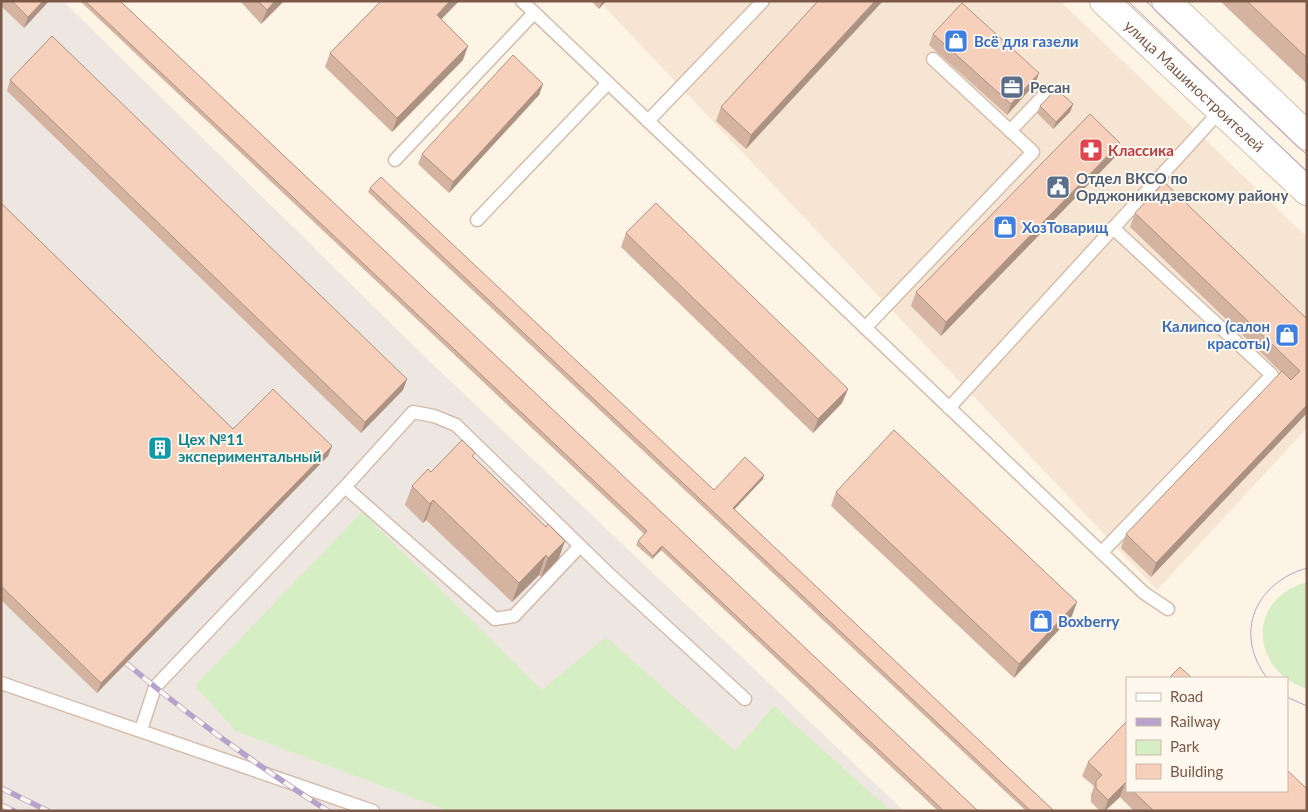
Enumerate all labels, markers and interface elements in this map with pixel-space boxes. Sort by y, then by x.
street label: улица Машиностроителей [1121,16,1268,155]
shop icon: Всё для газели [943,28,969,54]
place label: Всё для газели [974,32,1079,50]
office icon: Ресан [999,74,1025,100]
place label: Ресан [1030,78,1070,96]
pharmacy icon: Классика [1078,137,1104,163]
place label: Классика [1108,141,1174,159]
place label: Отдел ВКСО по Орджоникидзевскому району [1076,169,1288,204]
public building icon: Отдел ВКСО по Орджоникидзевскому району [1045,174,1071,200]
shop icon: ХозТоварищ [992,214,1018,240]
place label: ХозТоварищ [1022,218,1108,236]
place label: Калипсо (салон красоты) [1162,317,1270,352]
shop icon: Калипсо (салон красоты) [1274,322,1300,348]
place label: Цех №11 экспериментальный [178,430,321,465]
building icon: Цех №11 экспериментальный [147,435,173,461]
shop icon: Boxberry [1028,608,1054,634]
place label: Boxberry [1058,612,1120,630]
legend [1126,677,1288,792]
text: Road [1170,687,1203,705]
text: Railway [1170,712,1221,730]
text: Park [1170,737,1200,755]
text: Building [1170,762,1223,780]

